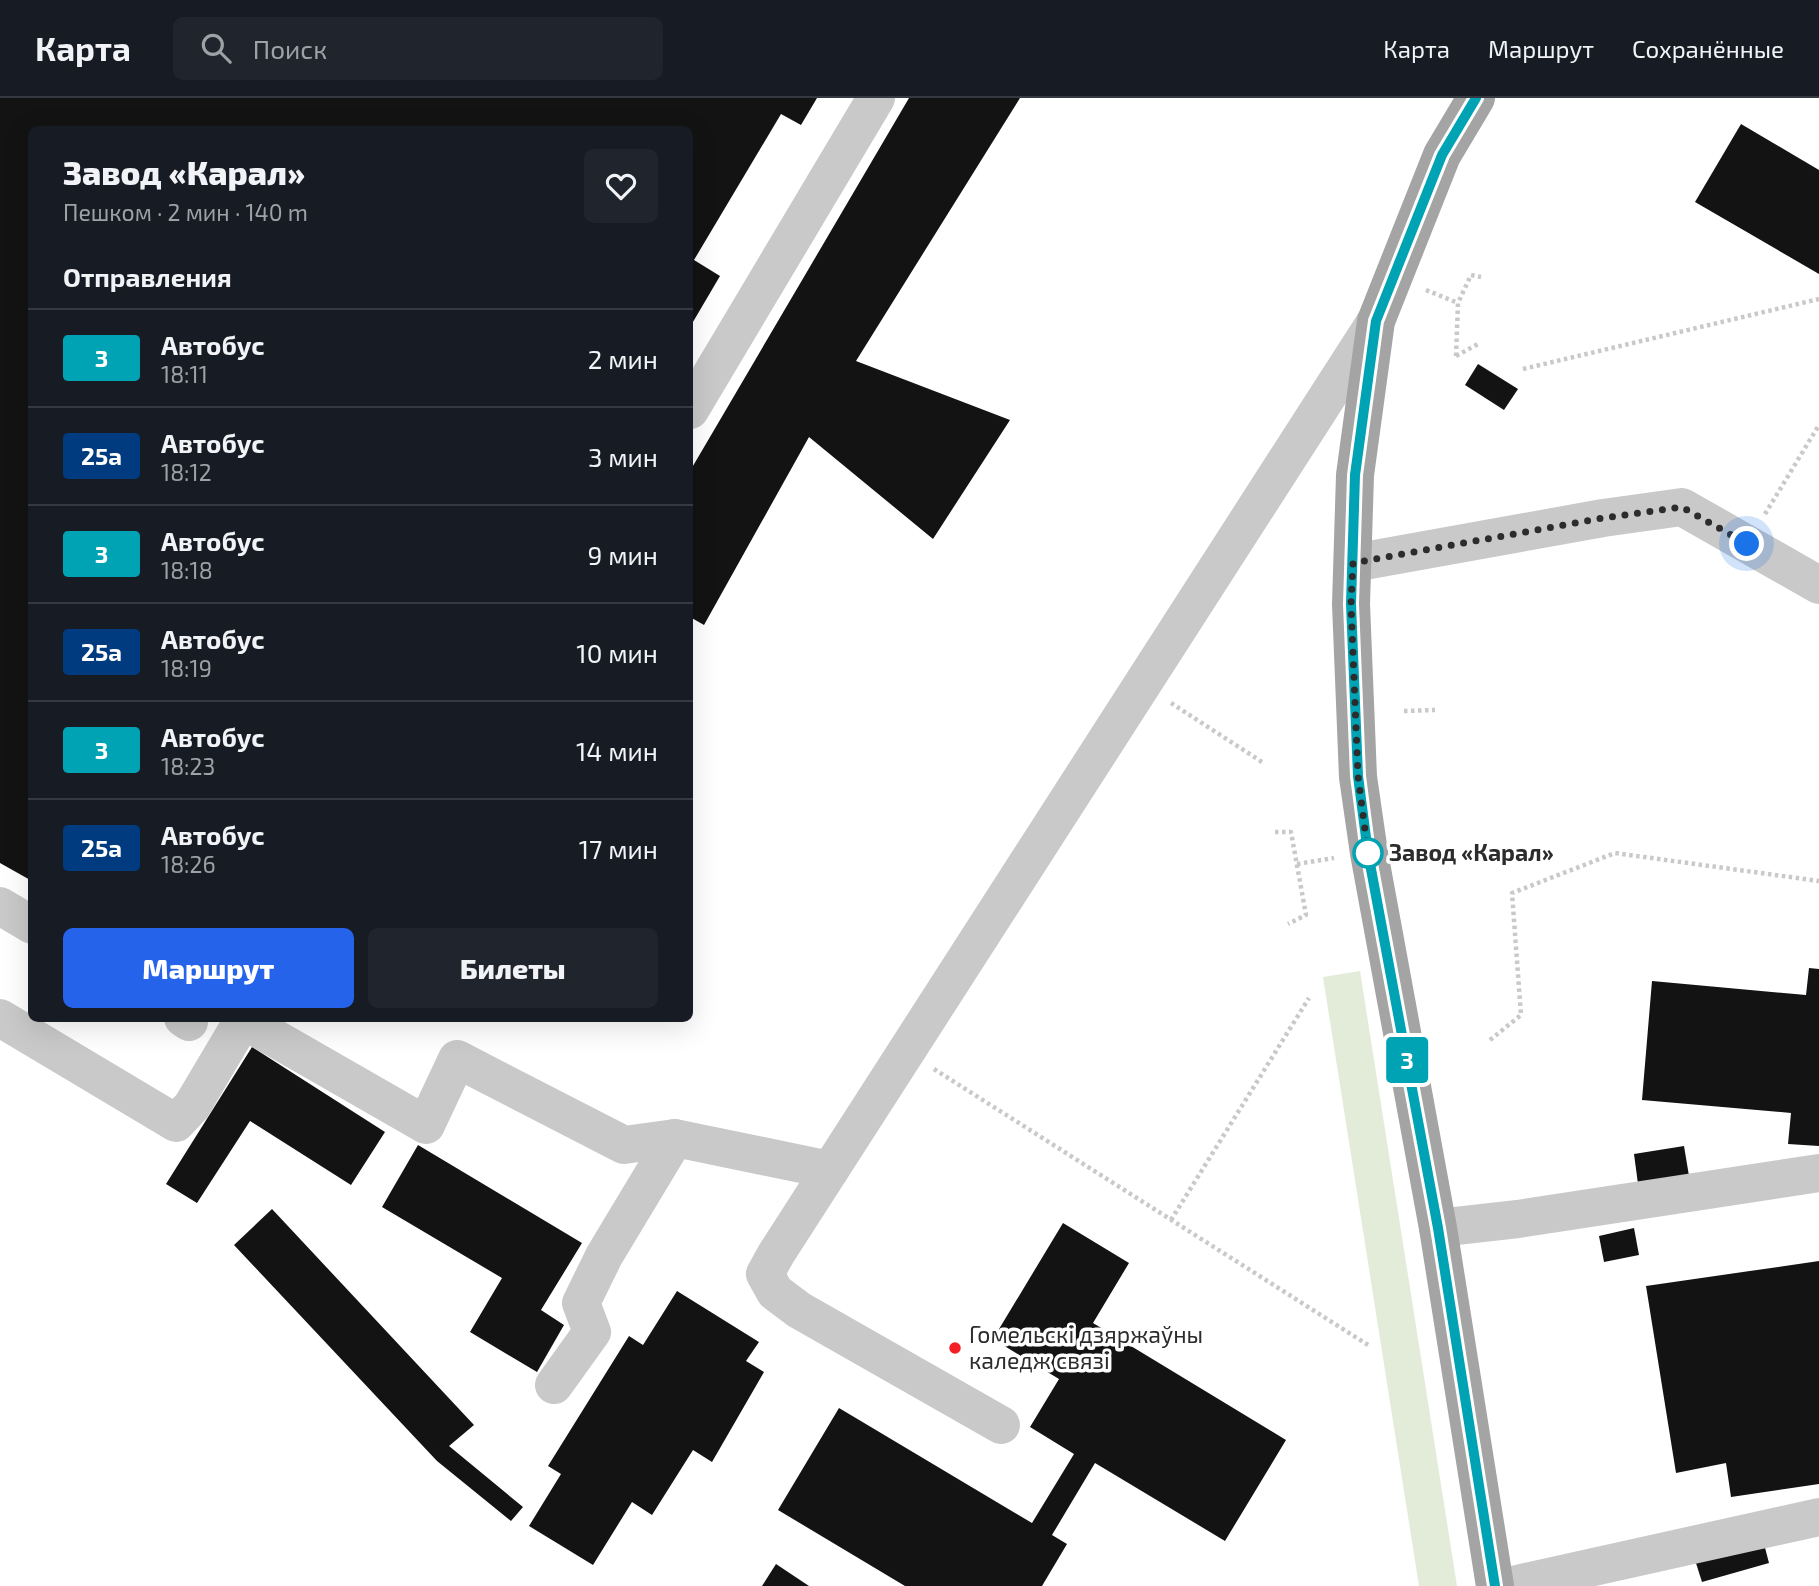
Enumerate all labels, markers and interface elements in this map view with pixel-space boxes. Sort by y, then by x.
search box [173,17,663,80]
text: Карта [35,28,131,68]
icon: search [197,29,235,67]
text: Поиск [253,33,327,64]
text: Карта [1383,34,1450,63]
text: Маршрут [1488,34,1594,63]
text: Сохранённые [1632,34,1784,63]
button: heart [584,149,658,223]
text: Завод «Карал» [63,152,305,192]
text: Пешком · 2 мин · 140 m [63,198,308,226]
text: Отправления [63,261,232,292]
text: Автобус [161,329,264,360]
text: 3 [95,343,108,372]
text: 2 мин [588,343,658,374]
text: 18:11 [161,360,208,388]
text: Автобус [161,427,264,458]
text: 25а [81,441,122,470]
text: 3 мин [588,441,658,472]
text: 18:12 [161,458,212,486]
text: Автобус [161,525,264,556]
your location [1729,526,1764,561]
text: 3 [95,539,108,568]
text: 9 мин [587,539,658,570]
text: 18:18 [161,556,213,584]
text: Автобус [161,623,264,654]
text: 25а [81,637,122,666]
text: 10 мин [576,637,658,668]
text: 18:19 [161,654,212,682]
text: Автобус [161,721,264,752]
text: 3 [95,735,108,764]
text: 14 мин [576,735,658,766]
text: 18:23 [161,752,215,780]
text: Автобус [161,819,264,850]
text: 25а [81,833,122,862]
text: 17 мин [579,833,658,864]
marker: Завод «Карал» [1353,838,1383,868]
place label: Завод «Карал» [1389,838,1554,866]
text: 18:26 [161,850,216,878]
button: Маршрут [63,928,354,1008]
button: Билеты [368,928,658,1008]
line badge: 3 [1384,1037,1430,1083]
text: 3 [1400,1045,1414,1074]
place label: Гомельскі дзяржаўны каледж связі [969,1320,1203,1374]
marker: Гомельскі дзяржаўны каледж связі [947,1340,963,1356]

